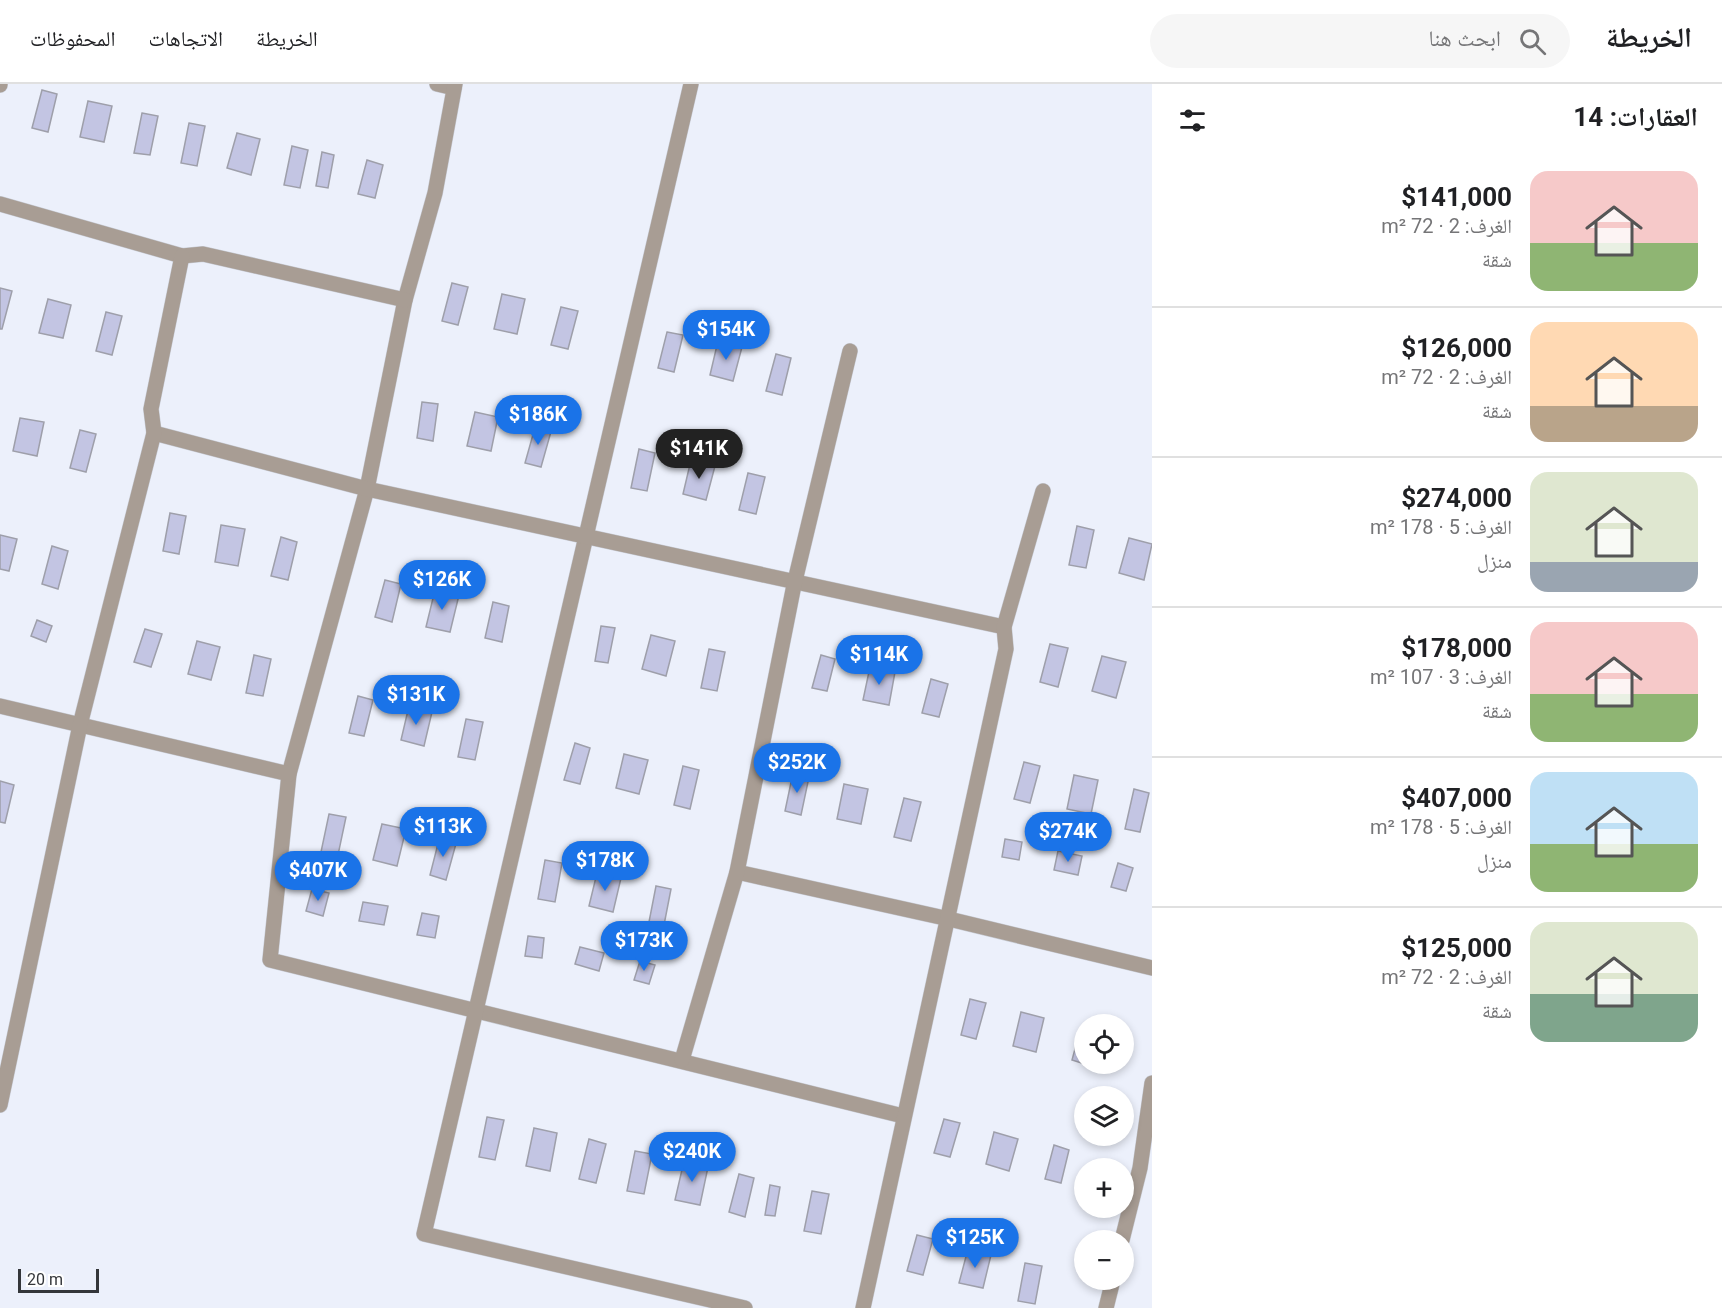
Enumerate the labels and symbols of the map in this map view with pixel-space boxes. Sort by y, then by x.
pin: $154K [684,310,768,361]
pin: $186K [496,395,580,446]
pin: $141K [657,429,741,480]
pin: $126K [400,560,484,611]
pin: $114K [837,635,921,686]
pin: $131K [374,675,458,726]
pin: $252K [755,743,839,794]
pin: $113K [401,807,485,858]
pin: $274K [1026,812,1110,863]
pin: $178K [563,841,647,892]
pin: $407K [276,851,360,902]
pin: $173K [602,921,686,972]
pin: $240K [650,1132,734,1183]
pin: $125K [933,1218,1017,1269]
scale bar [18,1266,99,1294]

